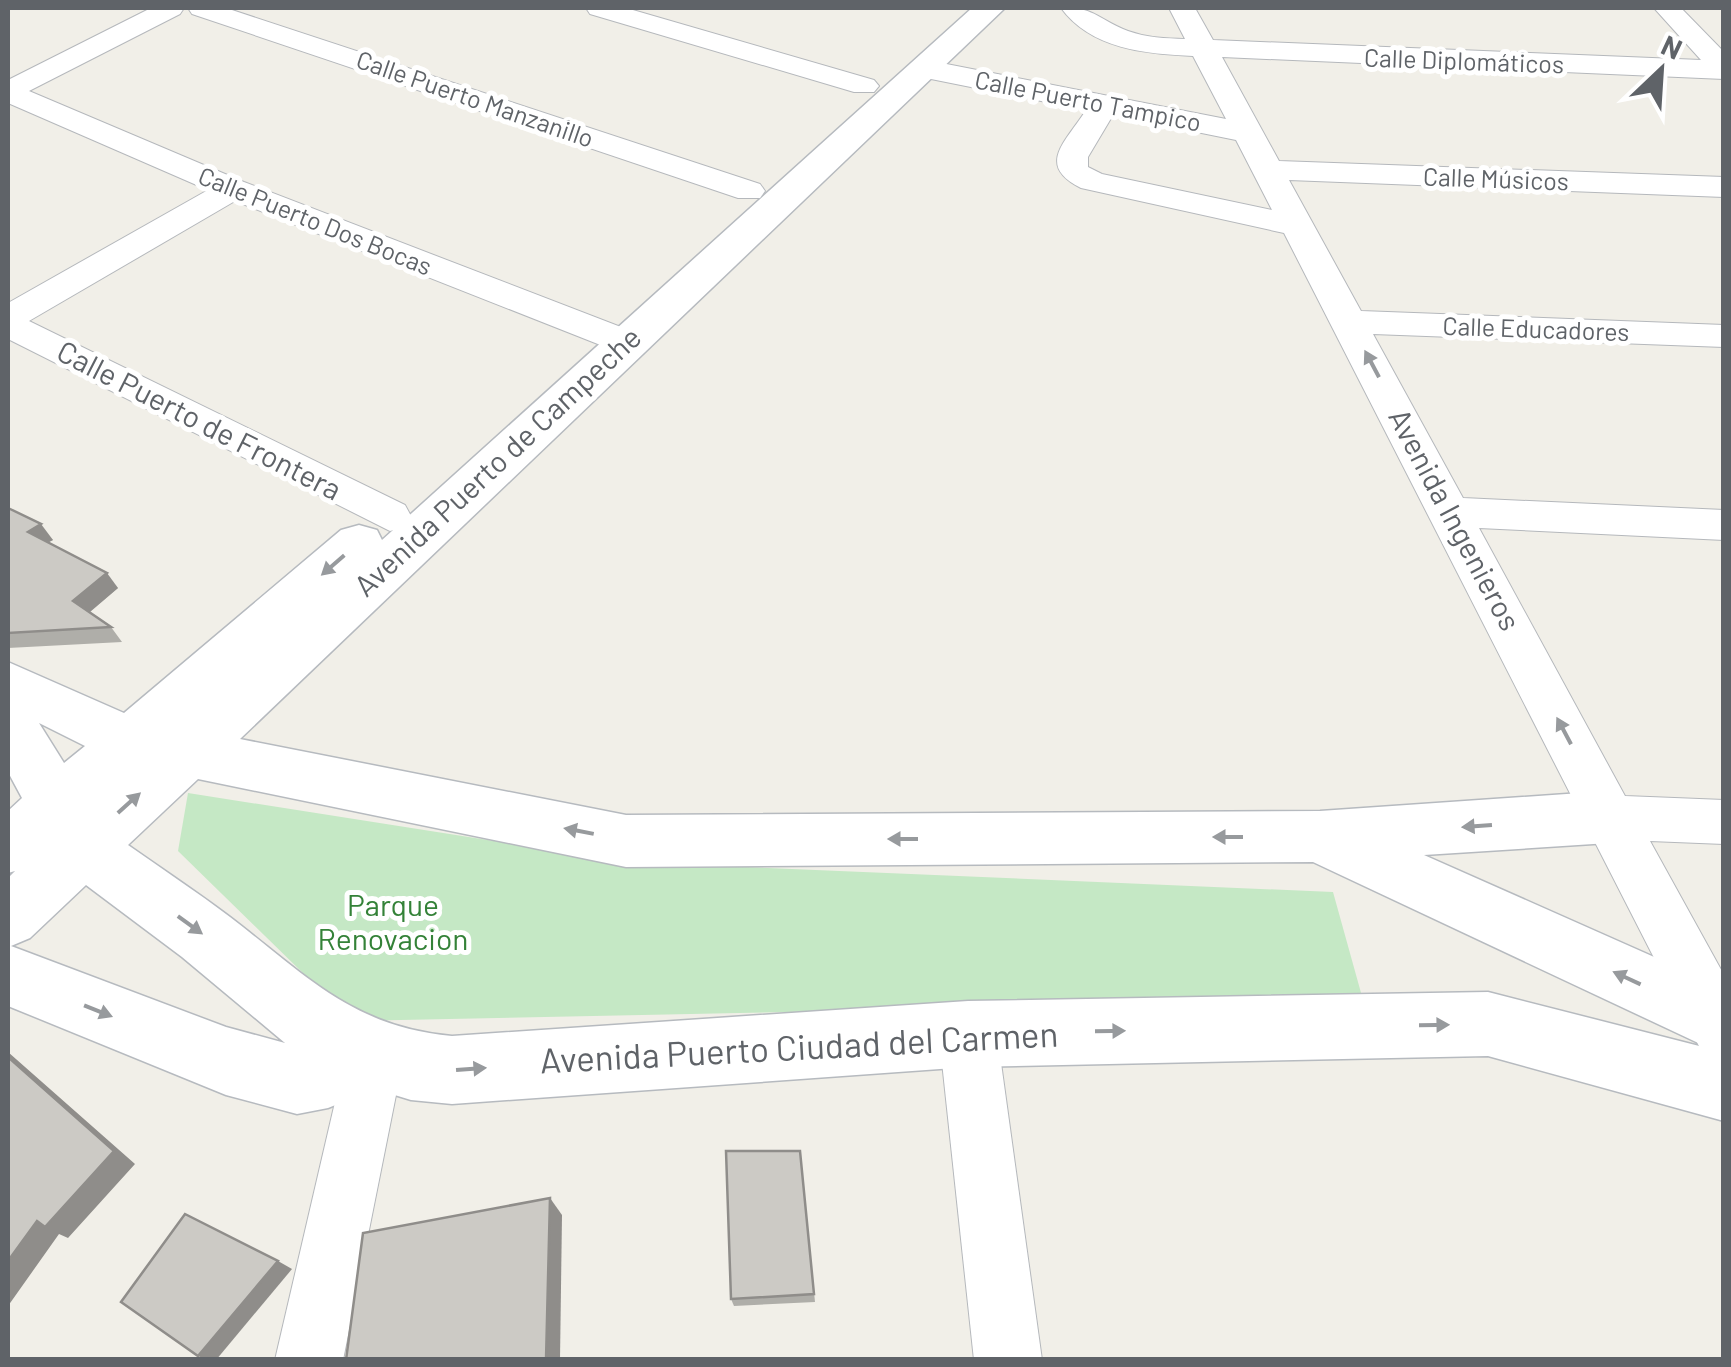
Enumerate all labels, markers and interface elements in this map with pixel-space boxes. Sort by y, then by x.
north arrow [1611,20,1711,120]
text: N [1656,27,1688,66]
street label: Calle Diplomáticos [1364,42,1565,78]
street label: Calle Puerto Manzanillo [353,43,598,153]
street label: Calle Puerto Tampico [972,63,1204,137]
street label: Calle Puerto Dos Bocas [194,160,436,281]
street label: Calle Músicos [1423,160,1569,196]
street label: Calle Educadores [1442,310,1630,346]
street label: Avenida Puerto de Campeche [346,318,648,603]
street label: Calle Puerto de Frontera [52,332,348,507]
one-way arrow [1363,349,1380,378]
street label: Avenida Ingenieros [1382,402,1529,636]
one-way arrow [321,554,346,576]
one-way arrow [1556,716,1573,745]
one-way arrow [117,792,141,815]
one-way arrow [1460,818,1492,834]
one-way arrow [563,823,594,839]
one-way arrow [1211,829,1243,845]
one-way arrow [886,831,918,847]
park label: Parque Renovacion [318,886,469,956]
one-way arrow [176,915,203,934]
one-way arrow [1612,970,1642,986]
one-way arrow [83,1003,113,1019]
street label: Avenida Puerto Ciudad del Carmen [539,1011,1059,1081]
one-way arrow [1419,1017,1451,1033]
one-way arrow [1094,1023,1126,1039]
one-way arrow [455,1060,487,1076]

